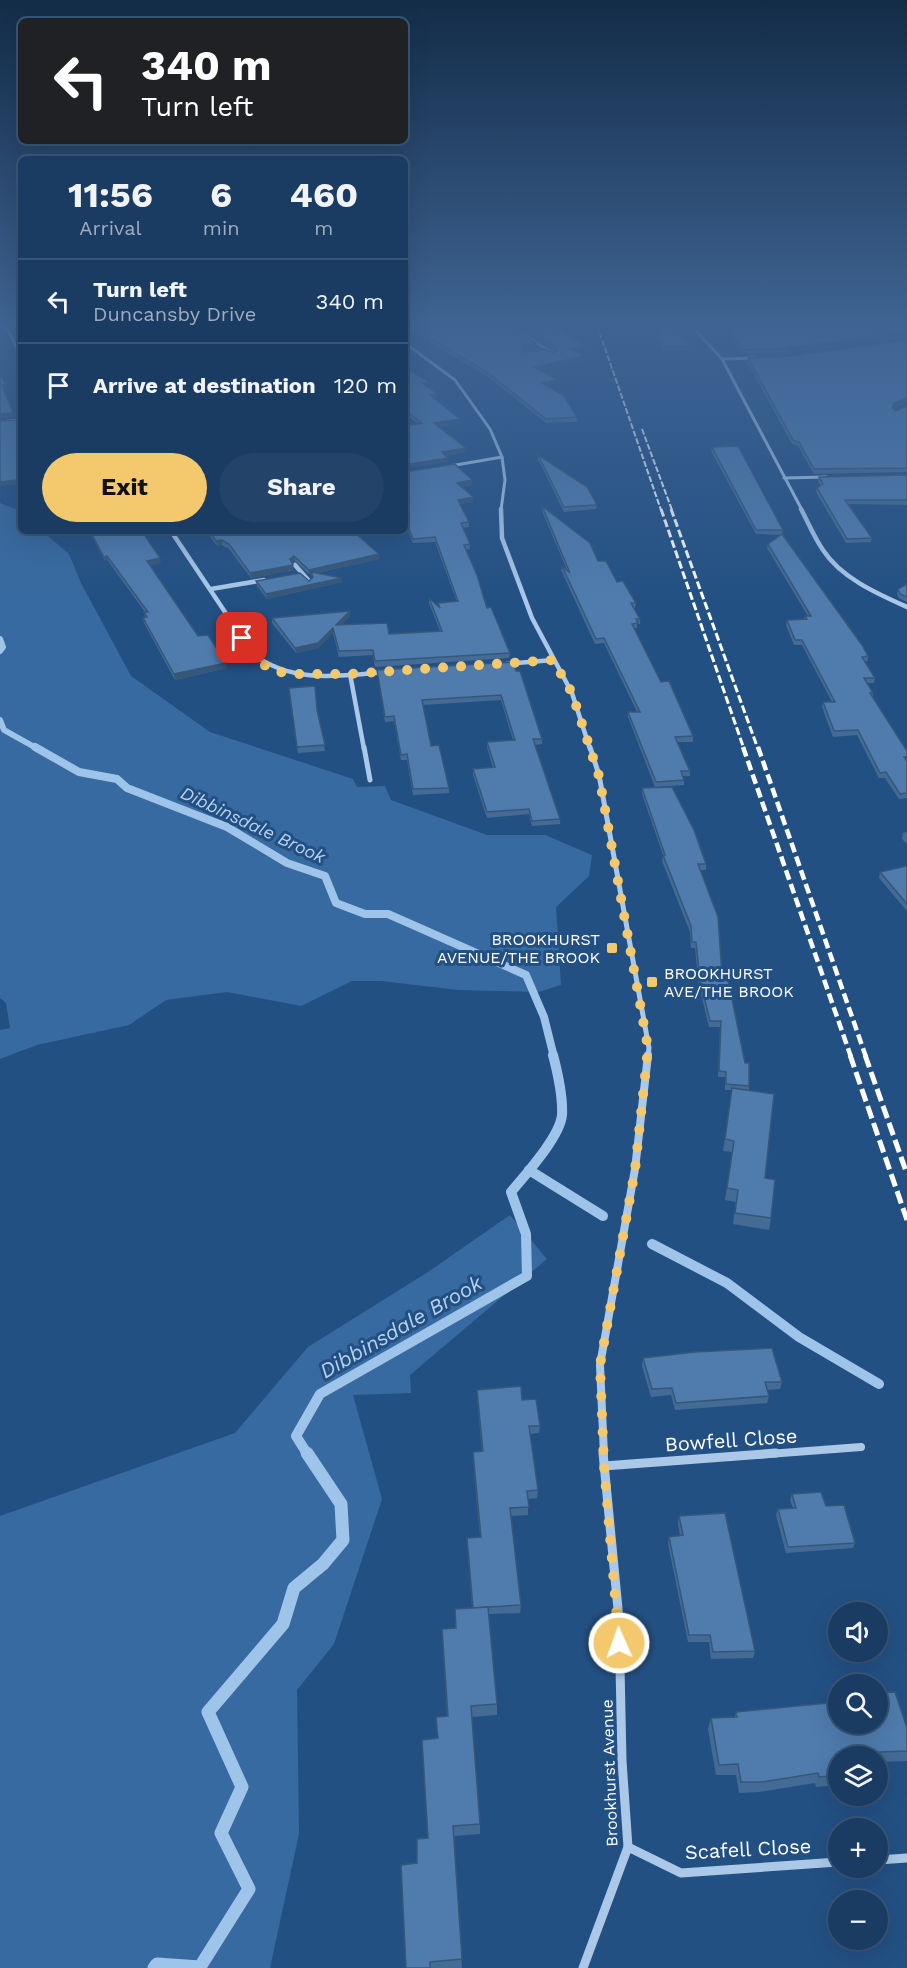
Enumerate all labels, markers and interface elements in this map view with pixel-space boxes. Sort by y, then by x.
text: 340 m [141,41,272,90]
icon: left [42,42,120,120]
text: Turn left [141,91,253,123]
text: 11:56 [68,174,153,216]
text: 6 [210,174,232,216]
text: 460 [289,174,358,216]
text: Arrival [79,216,142,240]
text: min [203,216,240,240]
text: m [314,216,333,240]
text: Turn left [93,277,187,302]
icon: left [42,285,75,318]
text: 340 m [316,289,384,314]
text: Duncansby Drive [93,302,256,326]
icon: arrive [42,369,75,402]
text: Arrive at destination [93,373,316,398]
text: 120 m [334,373,397,398]
button: Exit [42,453,207,522]
button: Share [219,453,384,522]
pin [216,612,267,663]
icon: arrive [225,621,258,654]
water label: Dibbinsdale Brook [178,782,330,868]
place label: BROOKHURST AVENUE/THE BROOK [437,930,600,967]
marker: BROOKHURST AVENUE/THE BROOK [605,941,619,955]
place label: BROOKHURST AVE/THE BROOK [664,964,794,1001]
marker: BROOKHURST AVE/THE BROOK [645,975,659,989]
water label: Dibbinsdale Brook [315,1270,487,1383]
street label: Bowfell Close [664,1423,798,1457]
map controls [828,1602,888,1950]
button: sound [828,1602,888,1662]
position arrow [587,1611,651,1675]
button: search [828,1674,888,1734]
street label: Brookhurst Avenue [597,1699,622,1847]
button: layers [828,1746,888,1806]
button: + [828,1818,888,1878]
street label: Scafell Close [684,1834,812,1864]
button: − [828,1890,888,1950]

